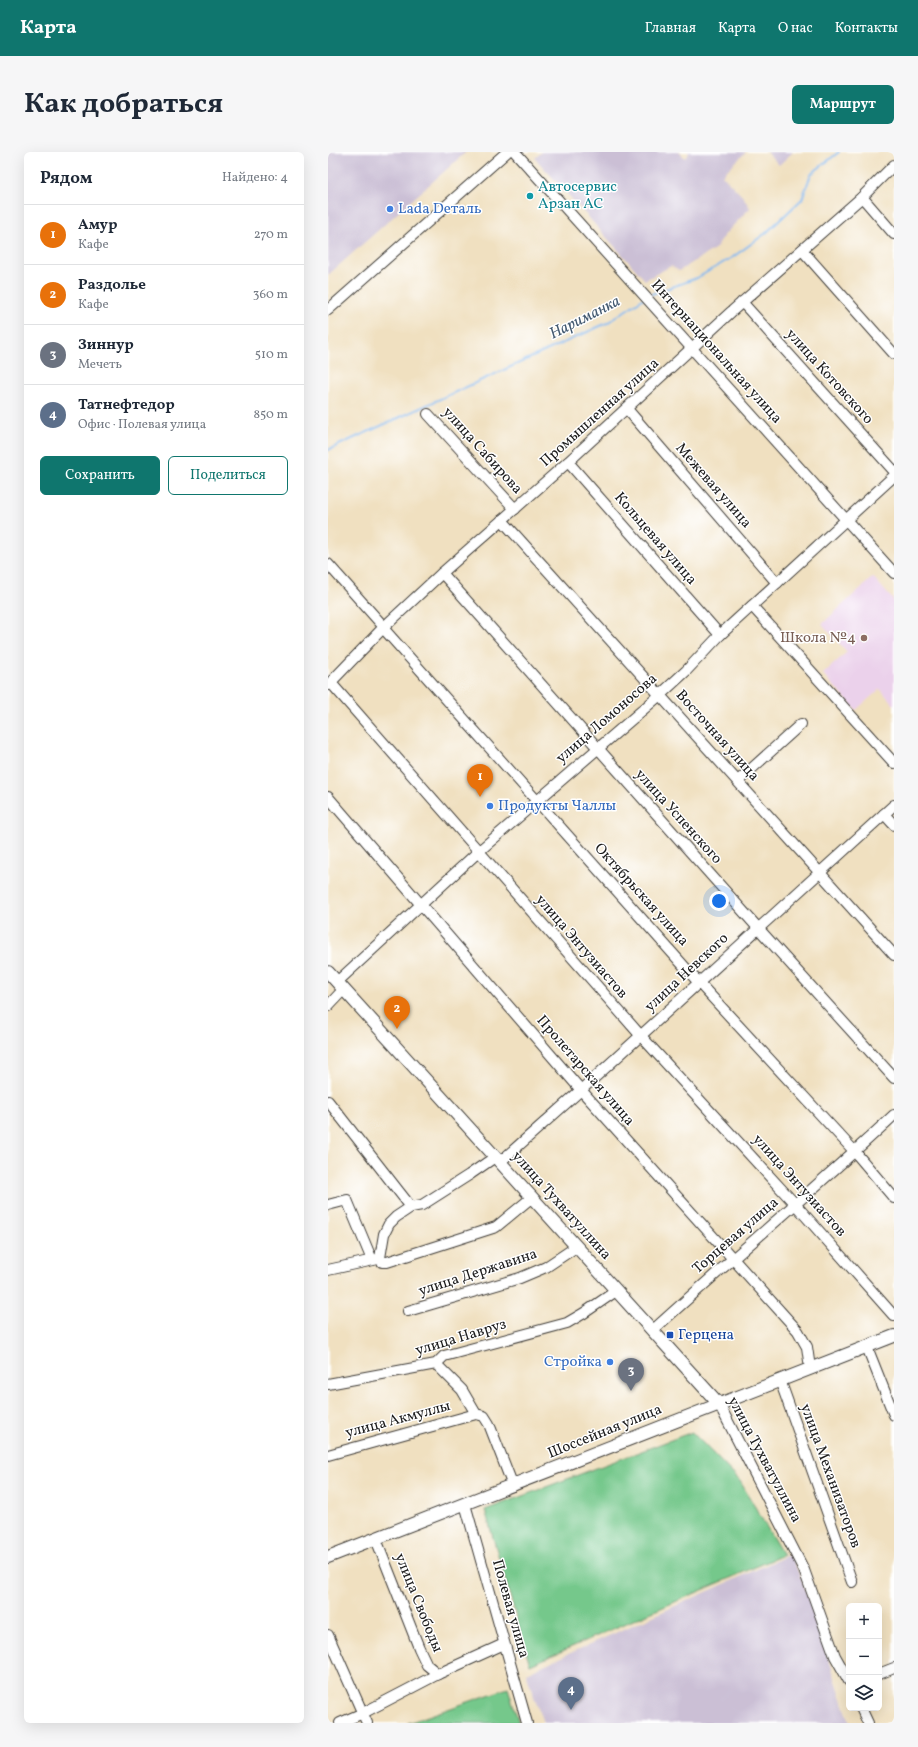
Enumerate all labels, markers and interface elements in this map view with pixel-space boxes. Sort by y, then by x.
text: Карта [20,15,77,41]
text: Главная [645,19,696,38]
text: Карта [718,19,756,38]
text: О нас [778,19,813,38]
text: Контакты [835,19,898,38]
text: Как добраться [24,85,223,124]
button: Маршрут [792,85,894,124]
text: Рядом [40,167,93,190]
text: Найдено: 4 [222,169,288,187]
place label: Автосервис Арзан АС [538,177,617,215]
marker: Автосервис Арзан АС [525,191,535,201]
place label: Lada Dеталь [398,199,482,220]
marker: Lada Dеталь [385,204,395,214]
text: Амур [78,215,117,236]
text: 1 [50,226,56,244]
text: 270 m [254,226,288,244]
text: Кафе [78,236,109,254]
text: Раздолье [78,275,146,296]
street label: Интернациональная улица [645,275,787,429]
text: 2 [50,286,56,304]
text: 360 m [253,286,288,304]
water label: Нариманка [546,291,625,345]
text: Кафе [78,296,109,314]
street label: улица Котовского [780,325,878,429]
text: Зиннур [78,335,134,356]
text: 3 [50,346,56,364]
text: 510 m [255,346,288,364]
street label: Промышленная улица [536,354,664,472]
text: Мечеть [78,356,122,374]
text: Татнефтедор [78,395,175,416]
street label: улица Сабирова [437,403,527,499]
text: 4 [49,406,57,424]
text: 850 m [254,406,288,424]
text: Офис · Полевая улица [78,416,206,434]
street label: Межевая улица [670,439,756,533]
button: Сохранить [40,456,160,495]
button: Поделиться [168,456,288,495]
street label: Кольцевая улица [609,488,701,590]
place label: Школа №4 [780,628,856,649]
marker: Школа №4 [859,633,869,643]
street label: улица Ломоносова [552,669,662,769]
street label: Восточная улица [670,686,764,786]
pin: 1 [467,764,493,797]
street label: улица Успенского [630,765,726,869]
place label: Продукты Чаллы [498,796,617,817]
marker: Продукты Чаллы [485,801,495,811]
street label: Октябрьская улица [589,839,693,951]
street label: улица Энтузиастов [530,890,632,1004]
your location [709,891,729,911]
street label: улица Невского [640,929,734,1017]
pin: 2 [384,996,410,1029]
street label: Пролетарская улица [531,1011,639,1131]
street label: улица Энтузиастов [747,1130,851,1242]
street label: улица Тухватуллина [506,1147,616,1265]
street label: Торцевая улица [688,1193,784,1279]
street label: улица Державина [416,1244,540,1302]
street label: улица Навруз [413,1314,509,1362]
place label: Герцена [678,1325,734,1346]
marker: Герцена [665,1330,675,1340]
place label: Стройка [544,1352,602,1373]
marker: Стройка [605,1357,615,1367]
pin: 3 [618,1358,644,1391]
street label: улица Тухватуллина [722,1393,806,1527]
street label: улица Акмуллы [343,1396,453,1444]
street label: Шоссейная улица [545,1400,665,1464]
street label: улица Механизаторов [794,1401,866,1551]
street label: улица Свободы [389,1550,448,1656]
street label: Полевая улица [486,1557,534,1661]
map controls [846,1603,882,1711]
button: + [846,1603,882,1639]
button: − [846,1639,882,1675]
button: layers [846,1675,882,1711]
pin: 4 [558,1677,584,1710]

